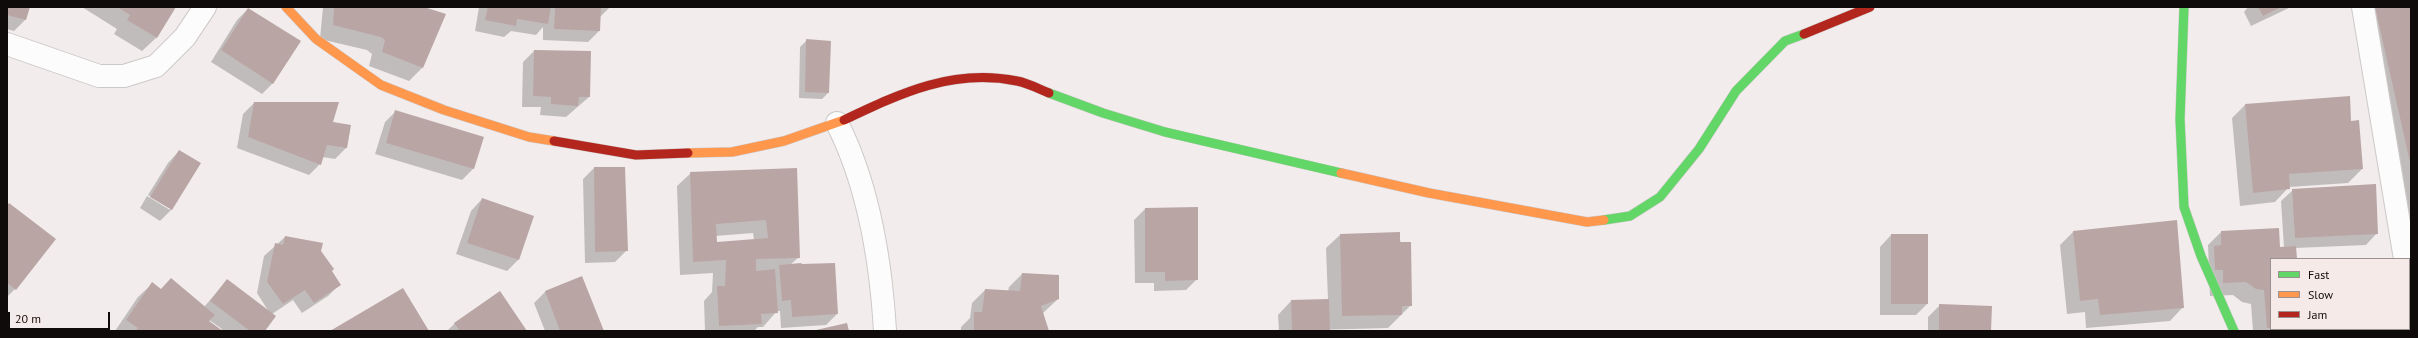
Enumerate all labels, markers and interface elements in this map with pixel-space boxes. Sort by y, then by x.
legend [2270,258,2410,330]
text: Fast [2308,267,2329,282]
text: Slow [2308,287,2333,302]
scale bar [10,304,112,330]
text: Jam [2308,307,2327,322]
text: 20 m [15,311,41,326]

